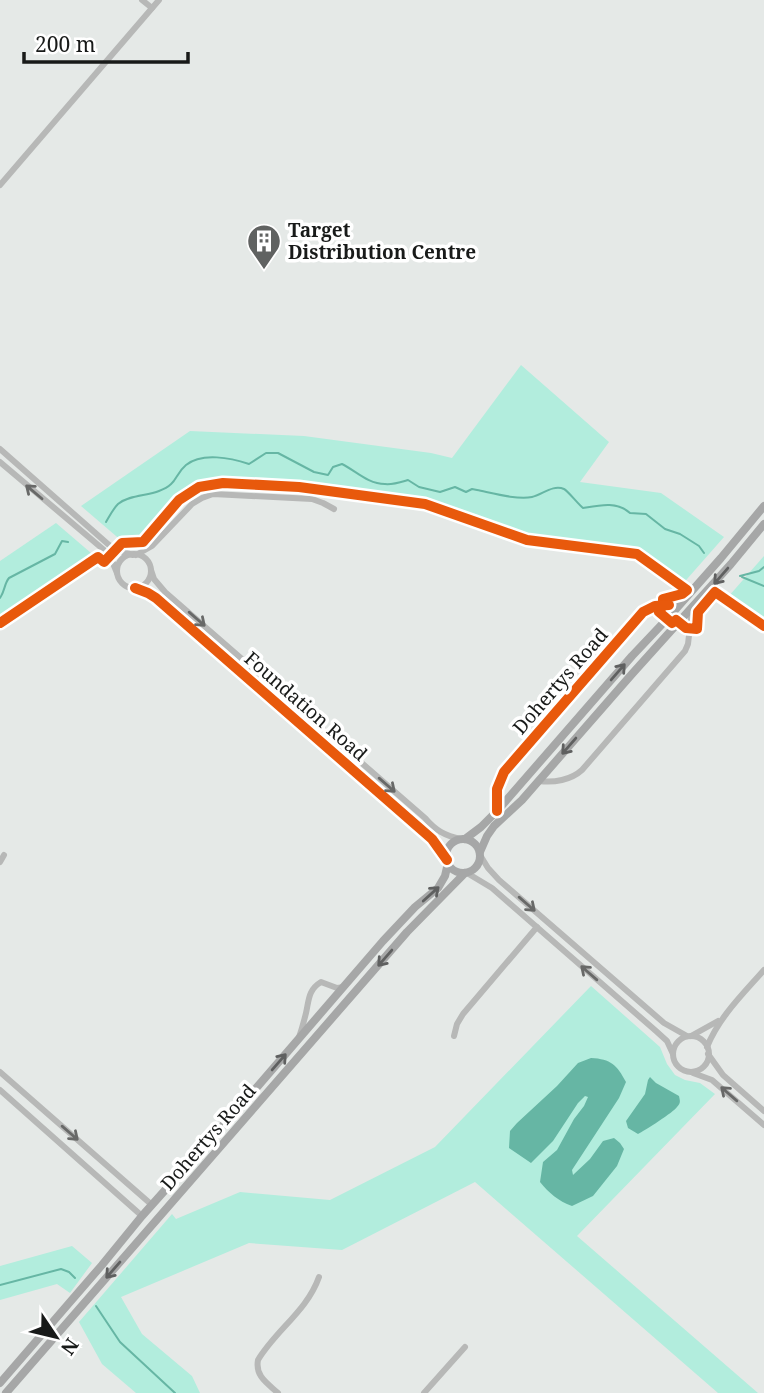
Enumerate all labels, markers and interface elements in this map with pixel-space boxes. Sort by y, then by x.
scale bar [24,21,189,65]
text: 200 m [35,30,96,58]
place label: Target Distribution Centre [288,217,476,265]
building icon: Target Distribution Centre [245,222,283,271]
one-way arrow [26,484,44,500]
one-way arrow [713,567,729,585]
one-way arrow [188,611,206,627]
street label: Dohertys Road [507,622,614,740]
street label: Foundation Road [239,645,373,767]
one-way arrow [610,663,626,681]
one-way arrow [561,737,577,755]
one-way arrow [378,777,396,793]
one-way arrow [422,885,439,902]
one-way arrow [518,896,536,912]
one-way arrow [377,949,393,967]
one-way arrow [580,965,598,981]
one-way arrow [271,1054,287,1072]
street label: Dohertys Road [155,1078,262,1196]
one-way arrow [721,1087,739,1103]
one-way arrow [60,1125,78,1141]
one-way arrow [105,1261,121,1279]
north arrow [21,1302,91,1372]
text: N [55,1333,85,1360]

